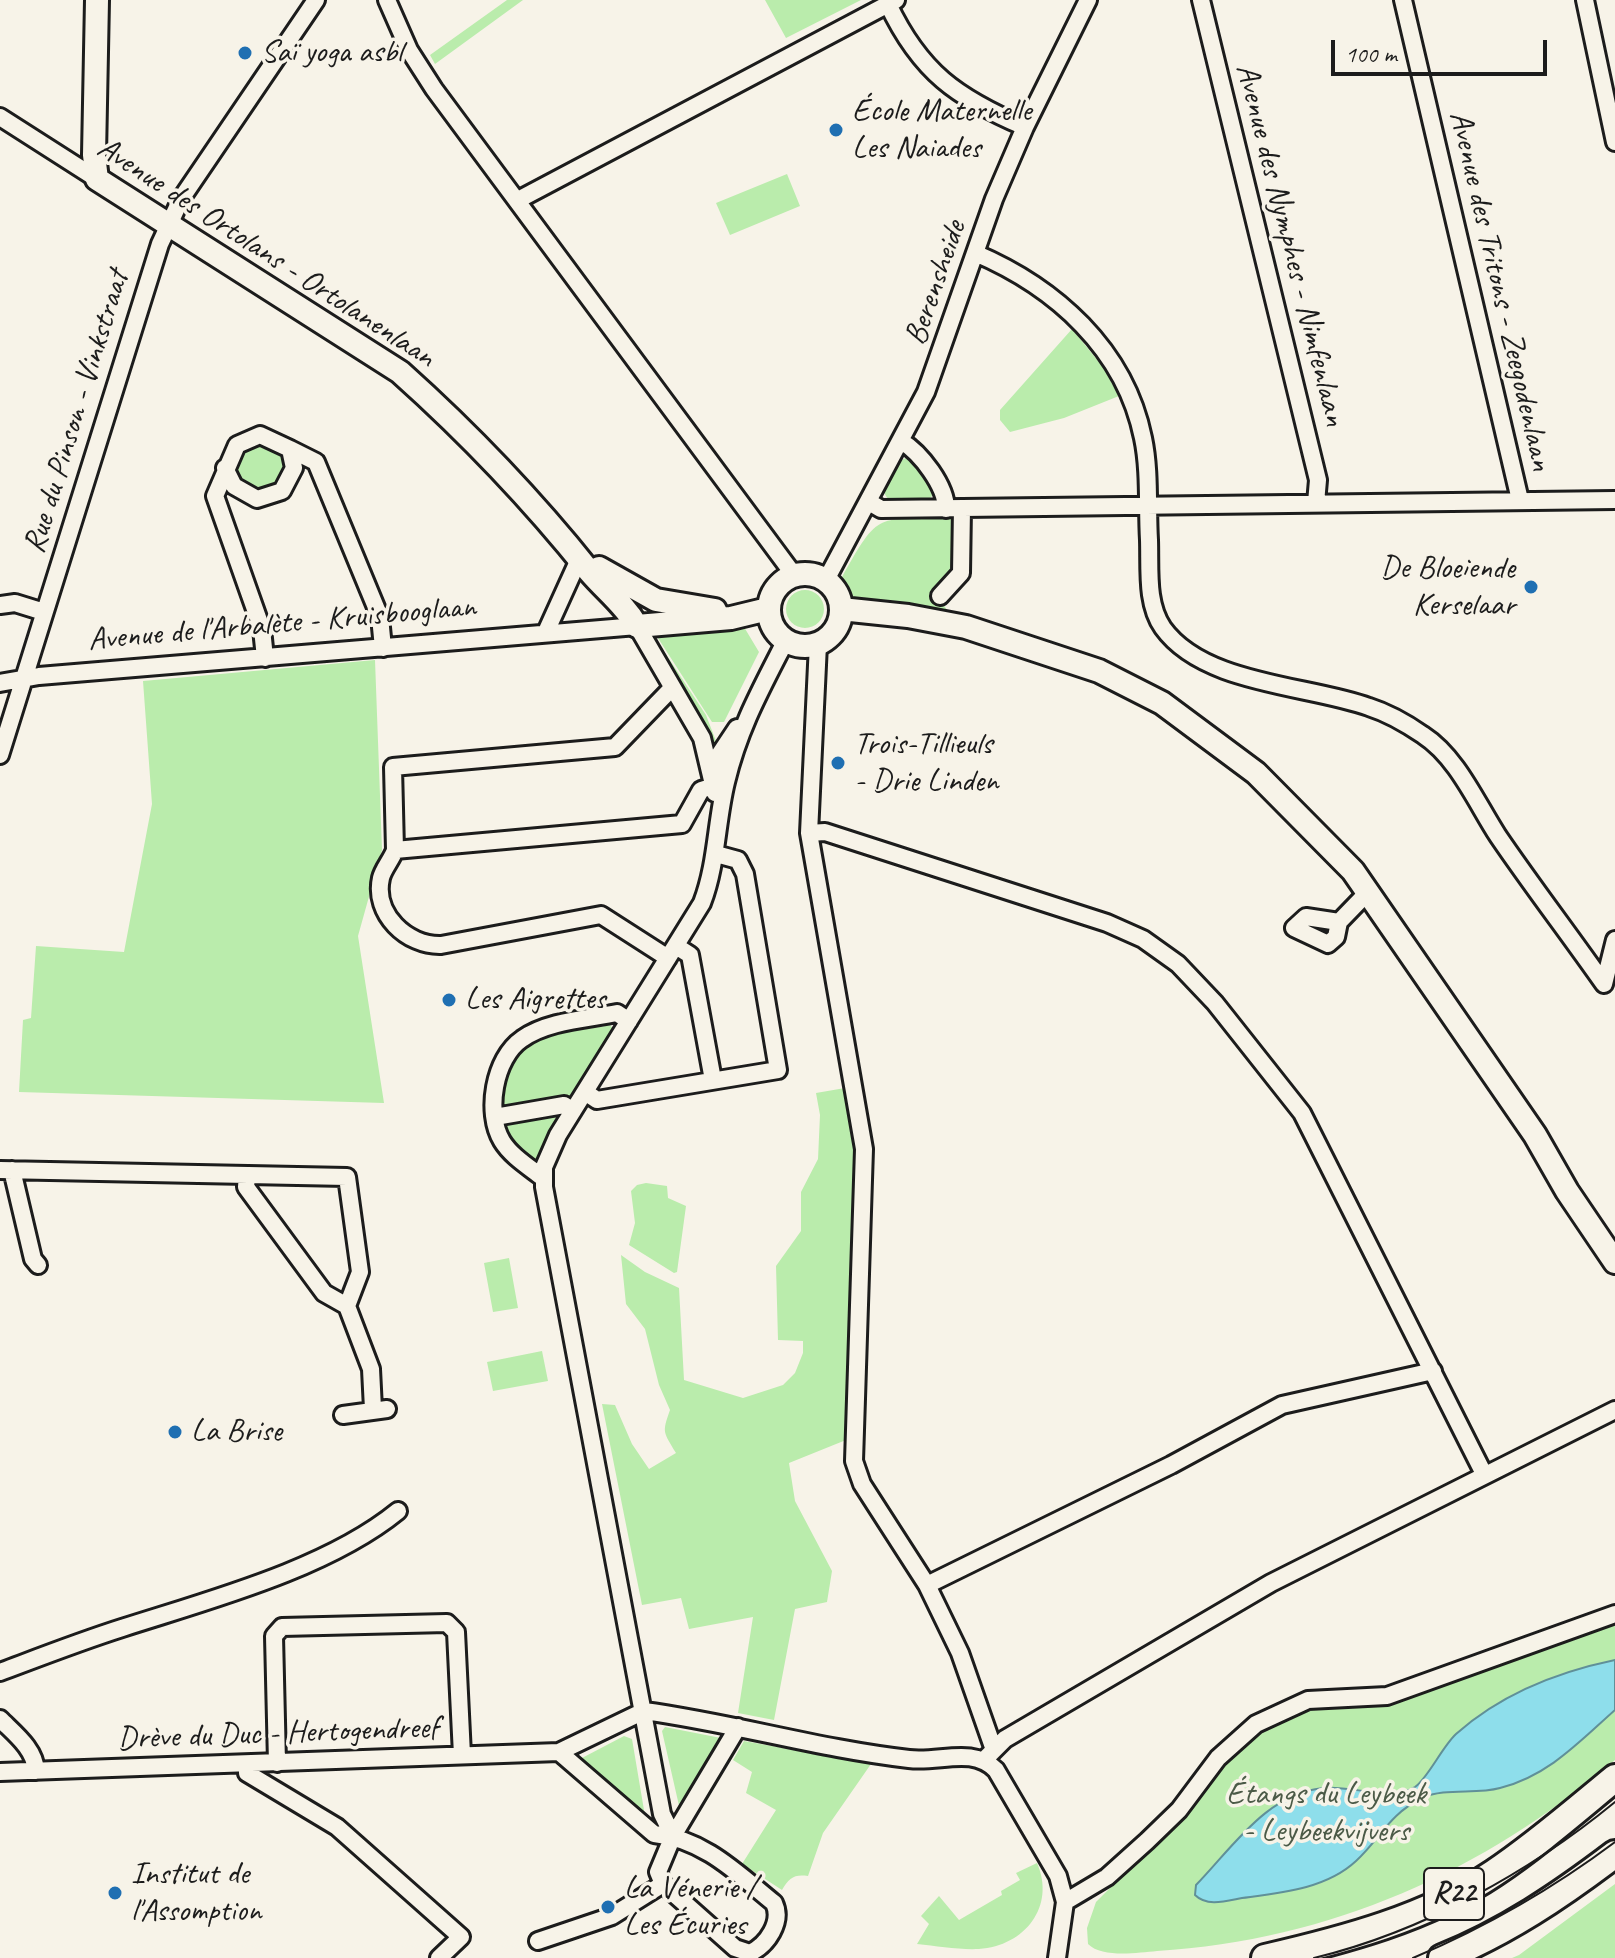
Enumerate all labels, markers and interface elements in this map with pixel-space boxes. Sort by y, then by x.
scale bar [1335,24,1551,74]
place label: Saï yoga asbl [261,34,402,72]
text: 100 m [1345,39,1397,69]
marker: Saï yoga asbl [236,44,254,62]
street label: Avenue des Nymphes - Nimfenlaan [1226,60,1354,430]
place label: École Maternelle Les Naiades [852,93,1031,168]
street label: Avenue des Tritons - Zeegodenlaan [1440,107,1560,475]
marker: École Maternelle Les Naiades [827,121,845,139]
street label: Avenue des Ortolans - Ortolanenlaan [90,129,442,377]
street label: Berensheide [897,216,975,350]
street label: Rue du Pinson - Vinkstraat [16,266,138,558]
place label: De Bloeiende Kerselaar [1380,550,1515,625]
marker: De Bloeiende Kerselaar [1522,578,1540,596]
street label: Avenue de l'Arbalète - Kruisbooglaan [87,588,477,660]
place label: Trois-Tillieuls - Drie Linden [854,726,999,801]
marker: Trois-Tillieuls - Drie Linden [829,754,847,772]
place label: Les Aigrettes [465,981,606,1019]
marker: Les Aigrettes [440,991,458,1009]
place label: La Brise [191,1413,282,1451]
marker: La Brise [166,1423,184,1441]
street label: Drève du Duc - Hertogendreef [117,1709,439,1759]
park label: Étangs du Leybeek - Leybeekvijvers [1226,1776,1426,1851]
place label: Institut de l'Assomption [131,1856,261,1931]
road number: R22 [1424,1868,1484,1920]
place label: La Vénerie / Les Écuries [624,1870,756,1945]
marker: Institut de l'Assomption [106,1884,124,1902]
marker: La Vénerie / Les Écuries [599,1898,617,1916]

